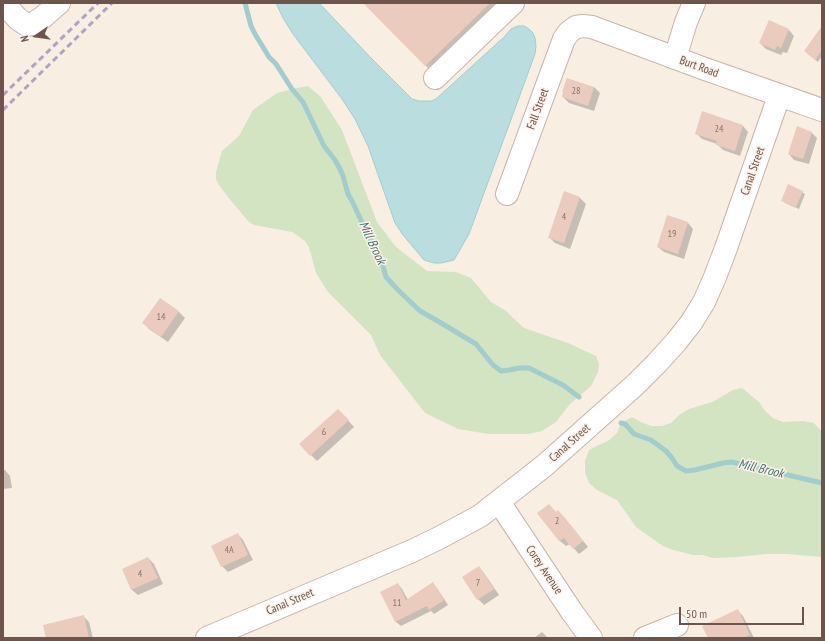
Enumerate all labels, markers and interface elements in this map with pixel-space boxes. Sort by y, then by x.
north arrow [16,16,56,56]
text: N [17,34,32,43]
street label: Burt Road [677,53,721,81]
house number: 28 [572,85,580,97]
street label: Fall Street [524,86,552,132]
house number: 24 [715,123,723,135]
street label: Canal Street [738,145,768,197]
house number: 4 [562,211,566,223]
water label: Mill Brook [355,219,389,267]
house number: 19 [668,228,676,240]
house number: 14 [157,311,165,323]
street label: Canal Street [546,421,594,465]
house number: 6 [322,426,326,438]
water label: Mill Brook [737,456,785,482]
house number: 2 [555,515,559,527]
street label: Corey Avenue [522,543,566,597]
house number: 4A [224,544,234,556]
house number: 4 [138,568,142,580]
house number: 7 [476,577,480,589]
street label: Canal Street [264,586,316,618]
house number: 11 [393,597,401,609]
scale bar [681,599,806,625]
text: 50 m [686,606,707,621]

